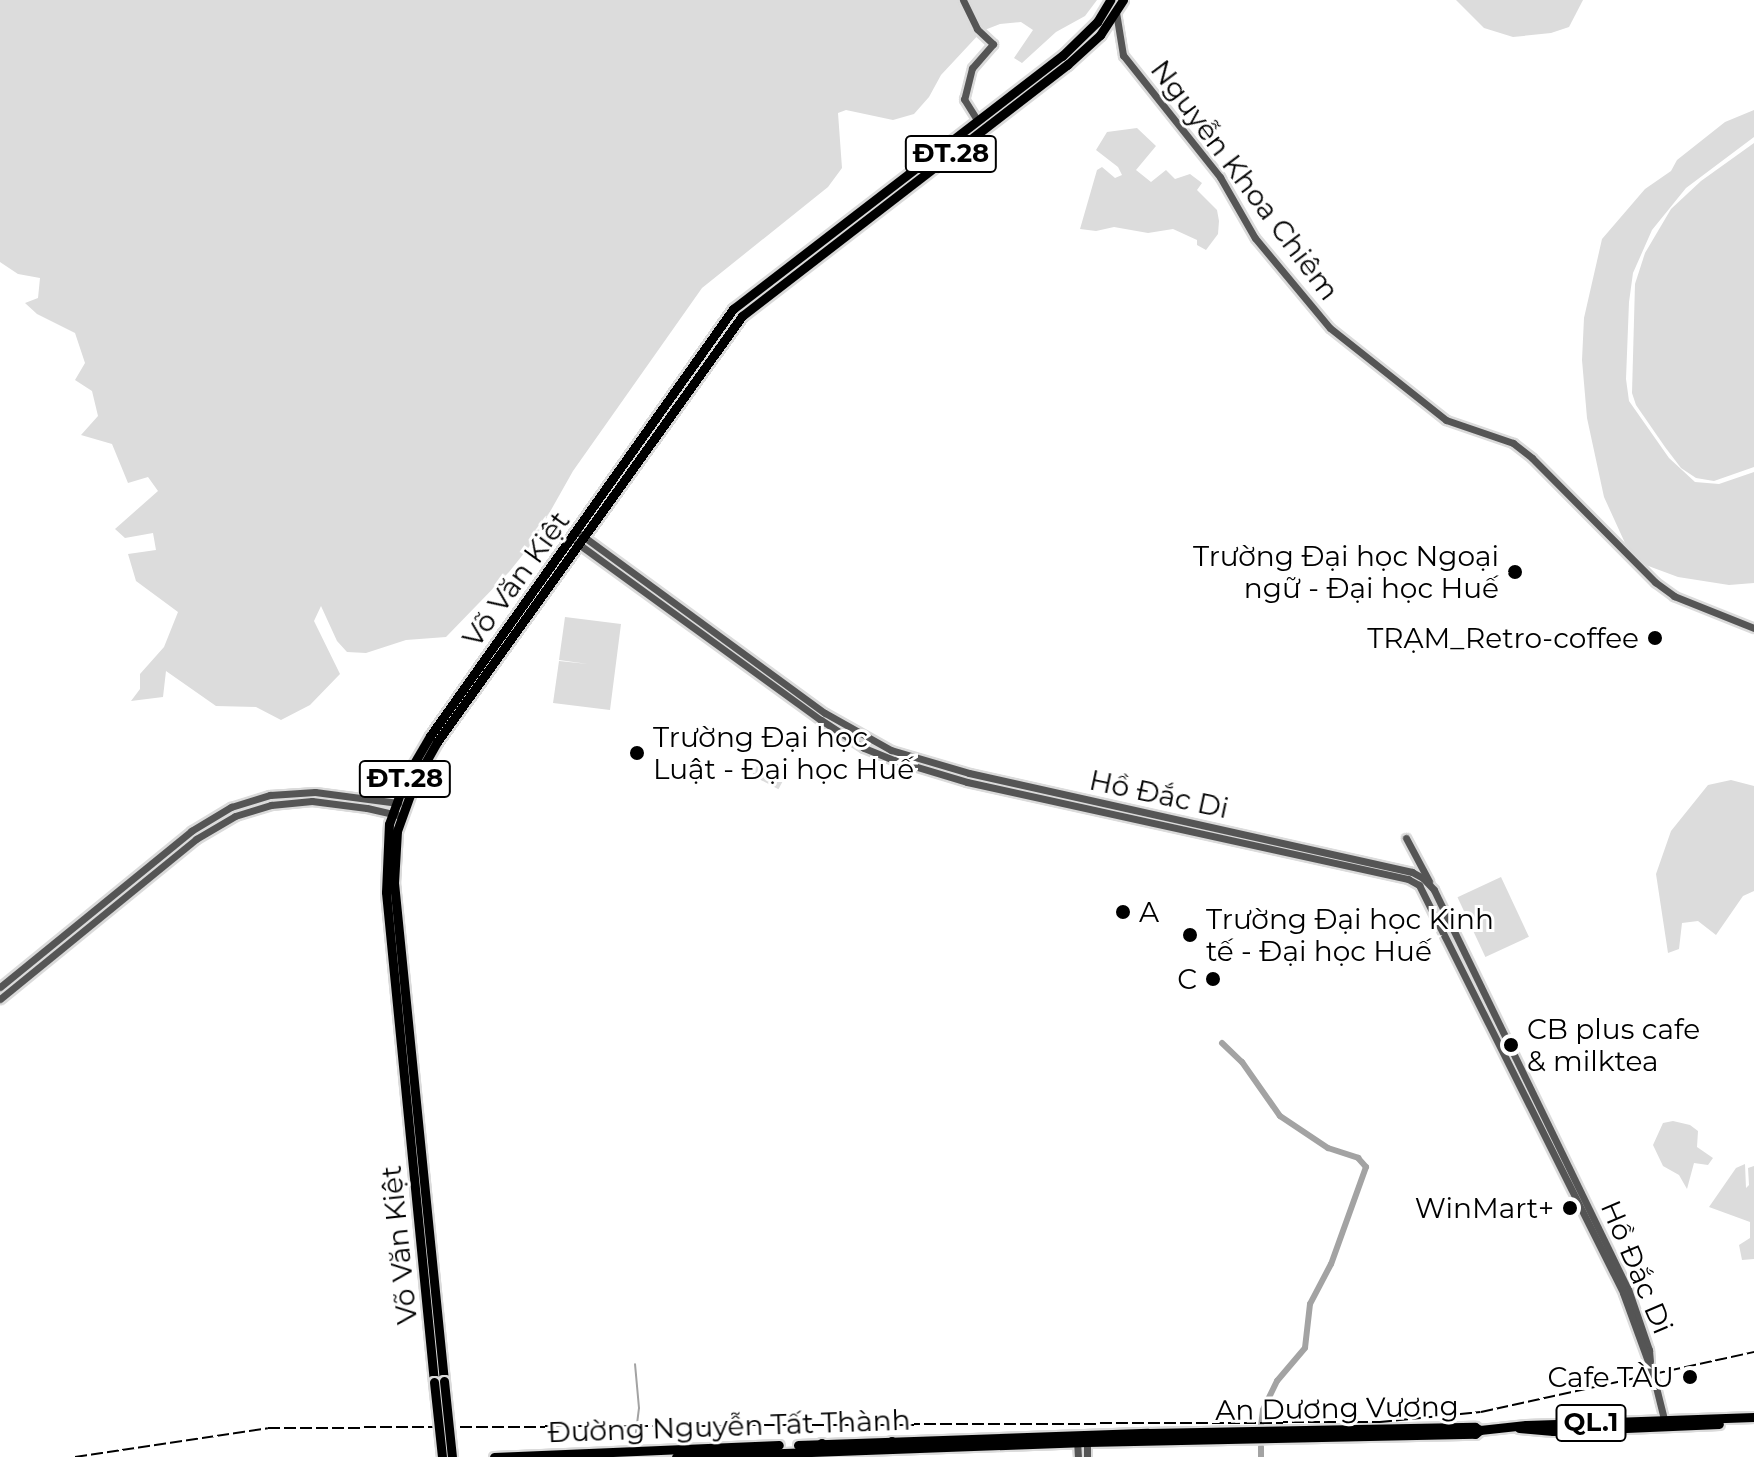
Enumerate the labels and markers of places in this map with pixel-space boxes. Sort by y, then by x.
place label: Trường Đại học Ngoại ngữ - Đại học Huế [1193,539,1499,605]
marker: Trường Đại học Ngoại ngữ - Đại học Huế [1506,563,1524,581]
place label: TRẠM_Retro-coffee [1367,621,1639,655]
marker: TRẠM_Retro-coffee [1646,629,1664,647]
place label: Trường Đại học Luật - Đại học Huế [653,720,914,786]
marker: Trường Đại học Luật - Đại học Huế [628,744,646,762]
place label: A [1139,895,1159,929]
place label: Trường Đại học Kinh tế - Đại học Huế [1206,902,1494,968]
marker: A [1114,903,1132,921]
marker: Trường Đại học Kinh tế - Đại học Huế [1181,926,1199,944]
place label: C [1177,962,1197,996]
marker: C [1204,970,1222,988]
place label: CB plus cafe & milktea [1527,1012,1700,1078]
marker: CB plus cafe & milktea [1502,1036,1520,1054]
place label: WinMart+ [1415,1191,1554,1225]
marker: WinMart+ [1561,1199,1579,1217]
place label: Cafe TÀU [1547,1360,1674,1394]
marker: Cafe TÀU [1681,1368,1699,1386]

